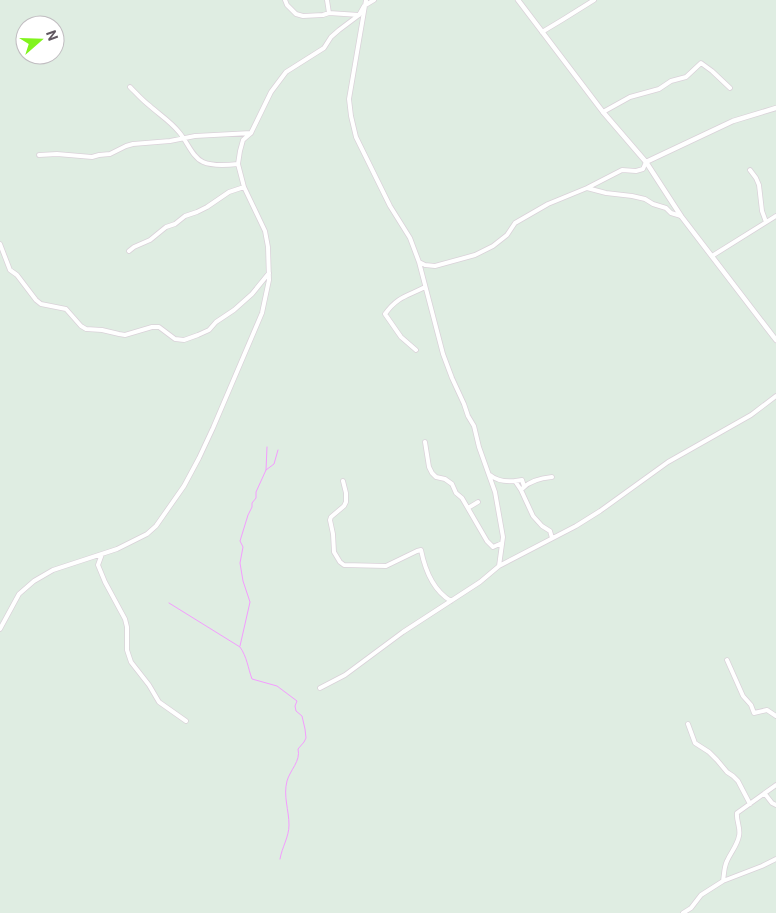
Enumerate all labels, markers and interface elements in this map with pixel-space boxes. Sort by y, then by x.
north arrow [15,15,65,65]
text: N [43,28,61,43]

